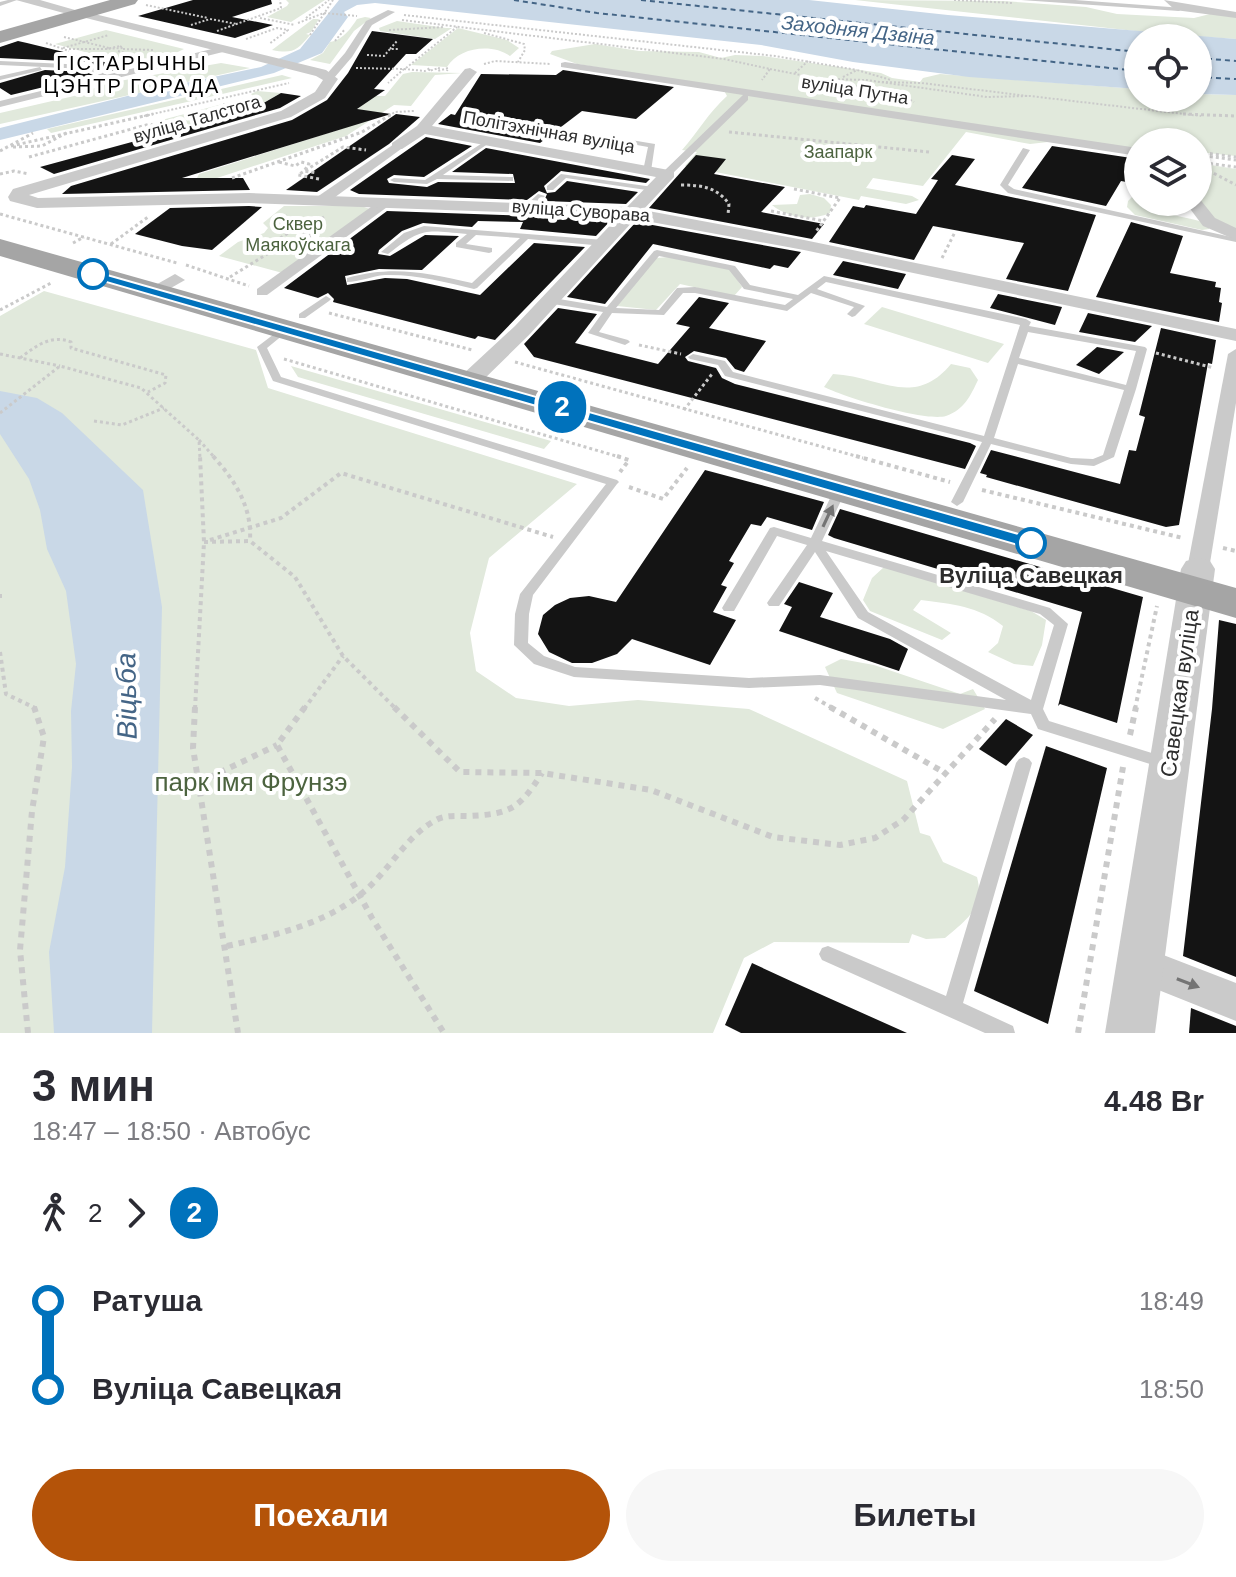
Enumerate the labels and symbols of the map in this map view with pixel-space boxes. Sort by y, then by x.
water label: Заходняя Дзвіна [780,11,936,49]
district label: ГІСТАРЫЧНЫ ЦЭНТР ГОРАДА [44,52,220,97]
street label: вуліца Путна [800,72,911,108]
street label: вуліца Талстога [131,91,264,147]
street label: Політэхнічная вуліца [462,107,637,157]
park label: Заапарк [804,142,872,162]
street label: вуліца Суворава [511,196,652,226]
park label: Сквер Маякоўскага [245,214,352,255]
unlabelled marker [78,259,108,289]
line badge: 2 [536,381,588,433]
one-way arrow [821,504,835,527]
marker: Вуліца Савецкая [1016,528,1046,558]
place label: Вуліца Савецкая [939,563,1123,588]
street label: Савецкая вуліца [1155,607,1204,779]
water label: Віцьба [110,652,143,740]
park label: парк імя Фрунзэ [154,767,348,797]
one-way arrow [1176,977,1200,990]

